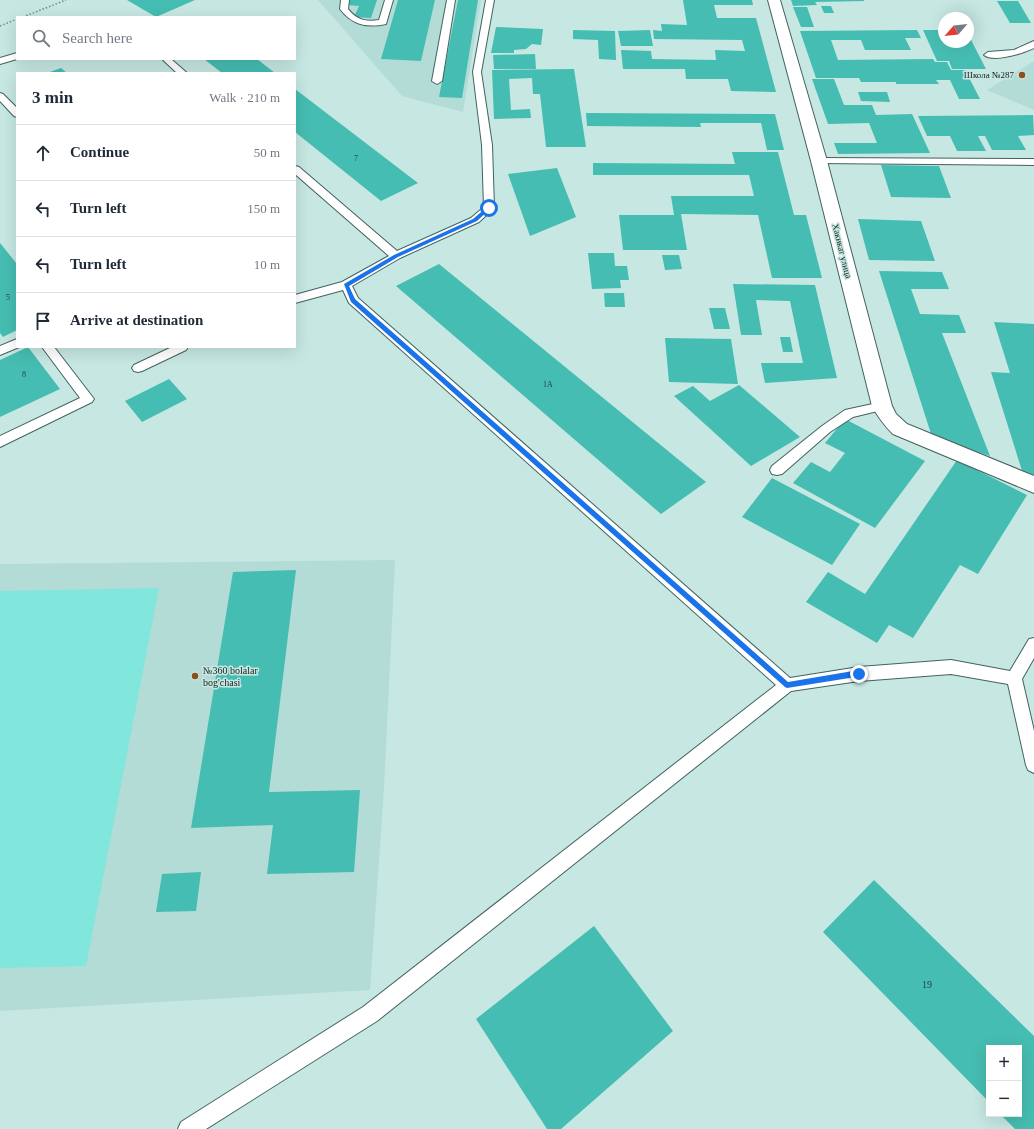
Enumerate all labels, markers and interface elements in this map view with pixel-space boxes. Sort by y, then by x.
north arrow [938,12,974,48]
search box [16,16,296,60]
icon: search [30,27,52,49]
text: Search here [62,30,132,46]
place label: Школа №287 [964,70,1014,80]
marker: Школа №287 [1017,70,1027,80]
text: 3 min [32,88,73,107]
text: Walk · 210 m [209,90,280,105]
icon: ahead [32,142,54,164]
text: Continue [70,144,129,160]
text: 50 m [254,145,280,160]
house number: 7 [354,154,358,163]
icon: left [32,198,54,220]
route start [480,199,498,217]
text: Turn left [70,200,127,216]
text: 150 m [247,201,280,216]
street label: Хакикат улица [830,223,854,279]
icon: left [32,254,54,276]
text: Turn left [70,256,127,272]
text: 10 m [254,257,280,272]
house number: 5 [6,293,10,302]
icon: arrive [32,310,54,332]
text: Arrive at destination [70,312,203,328]
house number: 8 [22,370,26,379]
house number: 1А [543,380,553,389]
place label: №360 bolalar bog'chasi [203,665,258,688]
route end [850,665,868,683]
marker: №360 bolalar bog'chasi [190,671,200,681]
house number: 19 [922,979,932,990]
map controls [986,1045,1022,1117]
button: + [986,1045,1022,1081]
button: − [986,1081,1022,1117]

